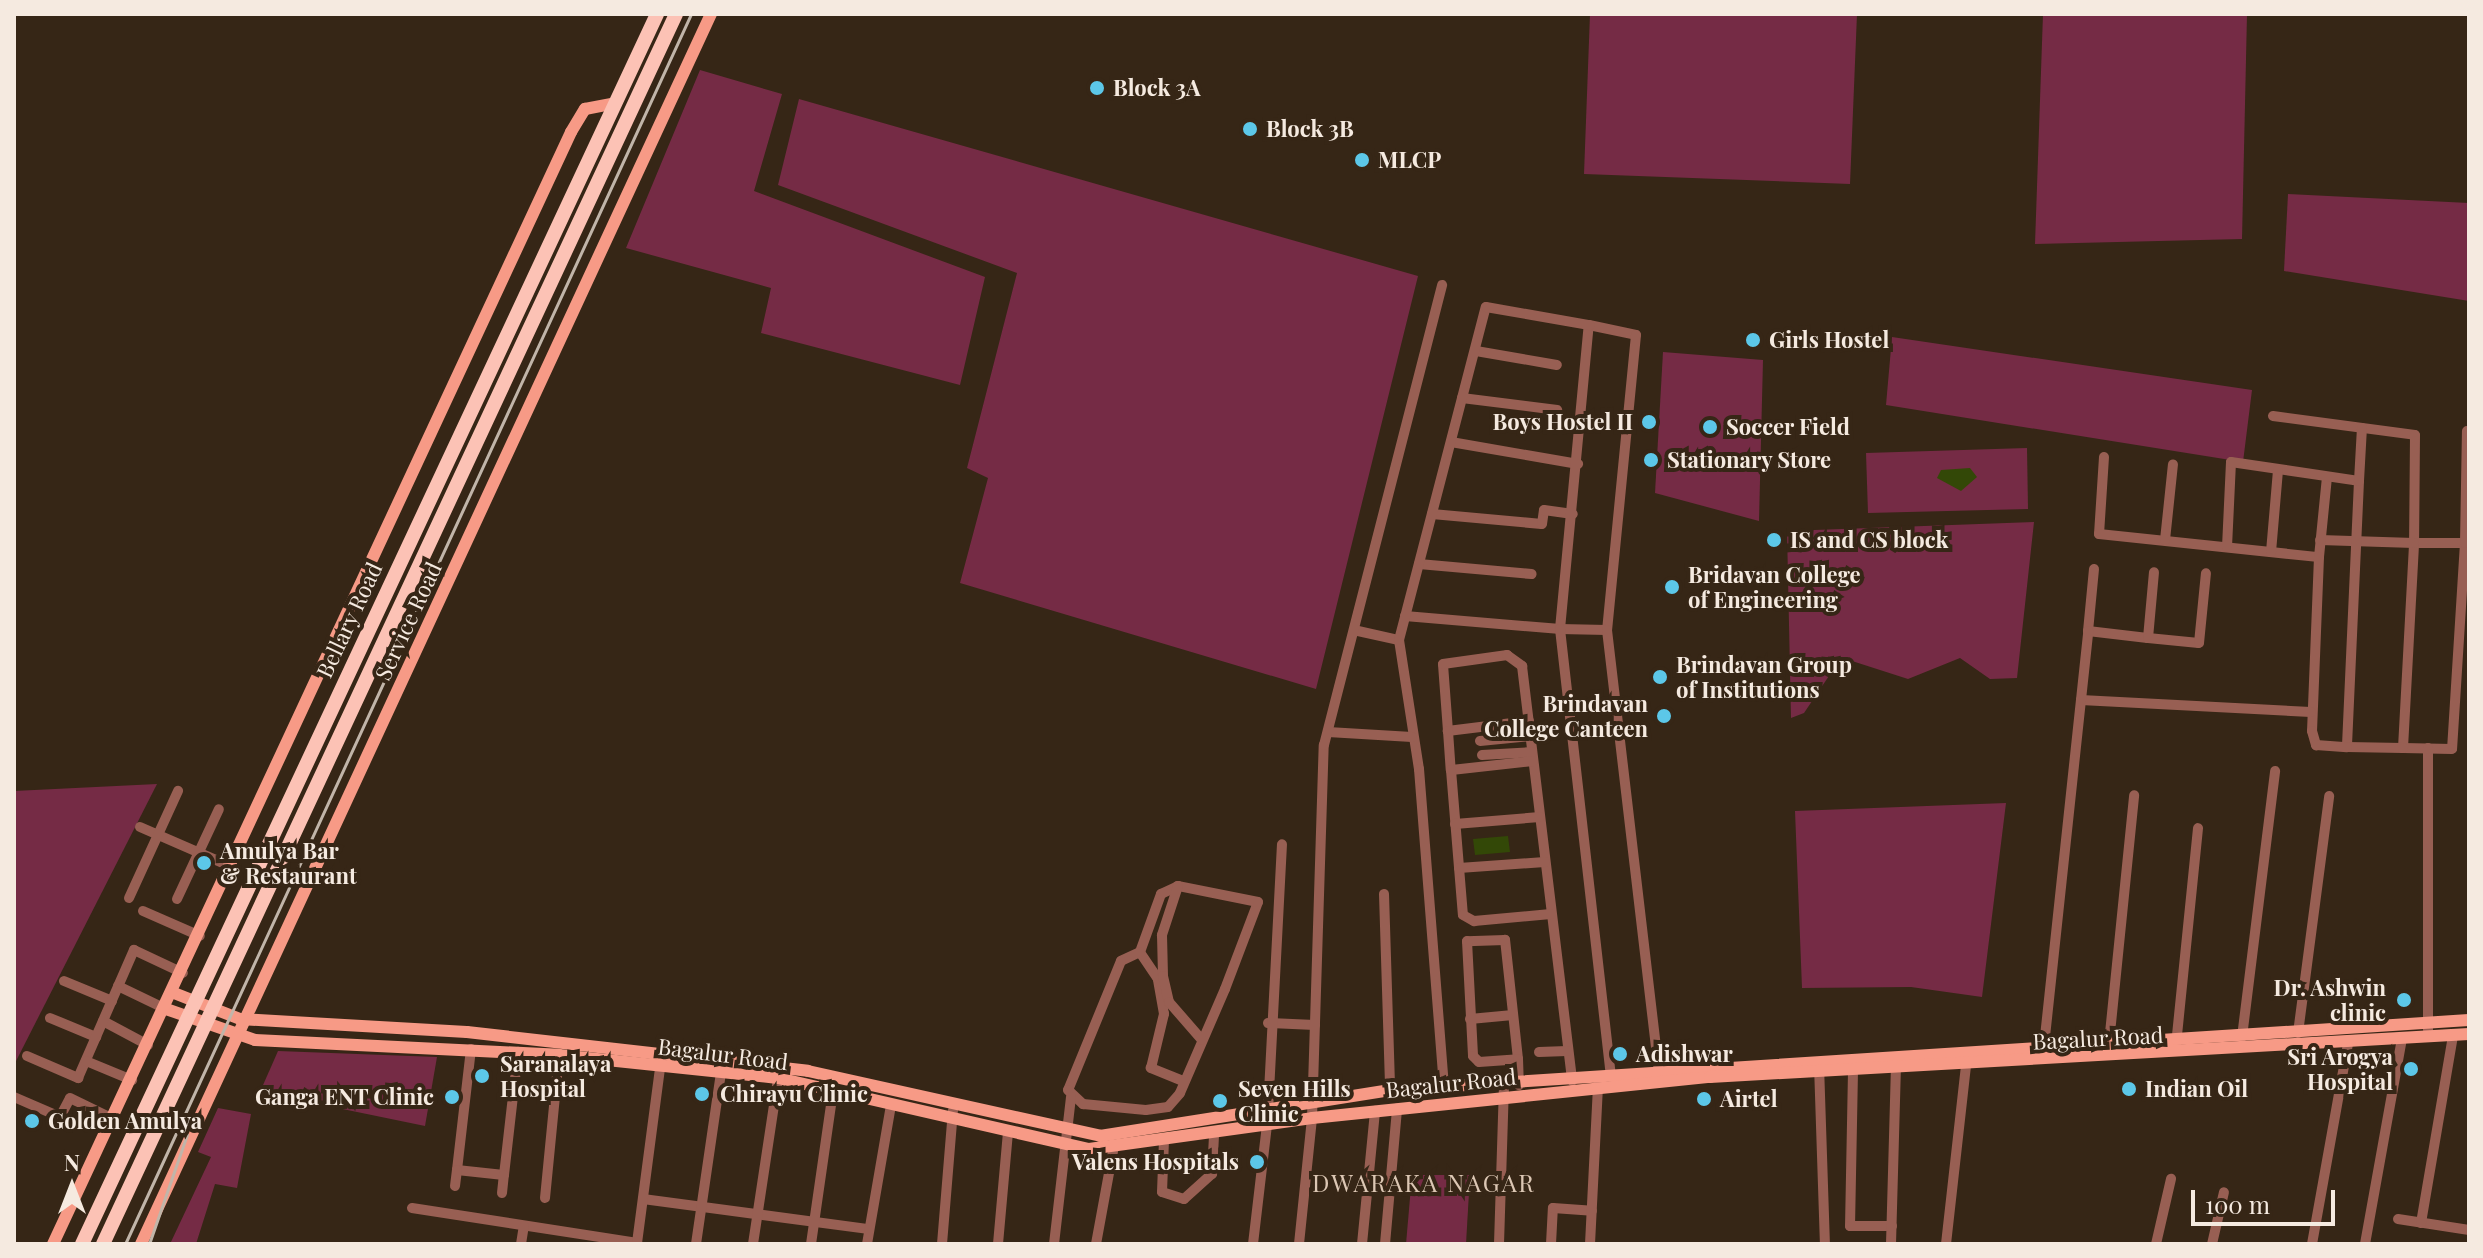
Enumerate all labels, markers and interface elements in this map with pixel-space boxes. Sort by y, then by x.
place label: Block 3A [1113,75,1201,101]
marker: Block 3A [1088,79,1106,97]
place label: Block 3B [1266,116,1354,142]
marker: Block 3B [1241,120,1259,138]
place label: MLCP [1378,147,1441,173]
marker: MLCP [1353,151,1371,169]
place label: Girls Hostel [1769,327,1889,353]
marker: Girls Hostel [1744,331,1762,349]
place label: Boys Hostel II [1493,409,1633,435]
marker: Boys Hostel II [1640,413,1658,431]
place label: Soccer Field [1726,414,1850,440]
marker: Soccer Field [1701,418,1719,436]
place label: Stationary Store [1667,447,1832,473]
marker: Stationary Store [1642,451,1660,469]
place label: IS and CS block [1790,527,1948,553]
marker: IS and CS block [1765,531,1783,549]
street label: Bellary Road [311,558,387,682]
street label: Service Road [369,558,447,684]
place label: Bridavan College of Engineering [1688,561,1861,612]
marker: Bridavan College of Engineering [1663,578,1681,596]
place label: Brindavan Group of Institutions [1676,651,1852,702]
marker: Brindavan Group of Institutions [1651,668,1669,686]
place label: Brindavan College Canteen [1484,690,1648,742]
marker: Brindavan College Canteen [1655,707,1673,725]
place label: Amulya Bar & Restaurant [220,837,357,888]
marker: Amulya Bar & Restaurant [195,854,213,872]
place label: Dr. Ashwin clinic [2273,974,2386,1026]
marker: Dr. Ashwin clinic [2393,989,2415,1011]
street label: Bagalur Road [2032,1021,2164,1055]
street label: Bagalur Road [656,1033,790,1075]
place label: Adishwar [1636,1041,1733,1067]
place label: Sri Arogya Hospital [2286,1043,2393,1094]
marker: Adishwar [1611,1045,1629,1063]
place label: Saranalaya Hospital [500,1050,611,1102]
marker: Sri Arogya Hospital [2400,1058,2422,1080]
street label: Bagalur Road [1384,1063,1518,1103]
marker: Saranalaya Hospital [471,1065,493,1087]
place label: Seven Hills Clinic [1238,1075,1351,1126]
place label: Indian Oil [2145,1076,2248,1102]
marker: Indian Oil [2120,1080,2138,1098]
place label: Chirayu Clinic [720,1081,868,1107]
marker: Chirayu Clinic [691,1083,713,1105]
place label: Ganga ENT Clinic [254,1084,434,1110]
marker: Ganga ENT Clinic [441,1086,463,1108]
place label: Airtel [1720,1086,1777,1112]
marker: Seven Hills Clinic [1209,1090,1231,1112]
marker: Airtel [1695,1090,1713,1108]
place label: Golden Amulya [48,1108,203,1134]
marker: Golden Amulya [23,1112,41,1130]
north arrow [32,1146,112,1226]
text: N [64,1147,80,1177]
place label: Valens Hospitals [1072,1149,1239,1175]
marker: Valens Hospitals [1246,1151,1268,1173]
district label: DWARAKA NAGAR [1312,1169,1536,1197]
scale bar [2195,1174,2339,1224]
text: 100 m [2205,1188,2270,1220]

